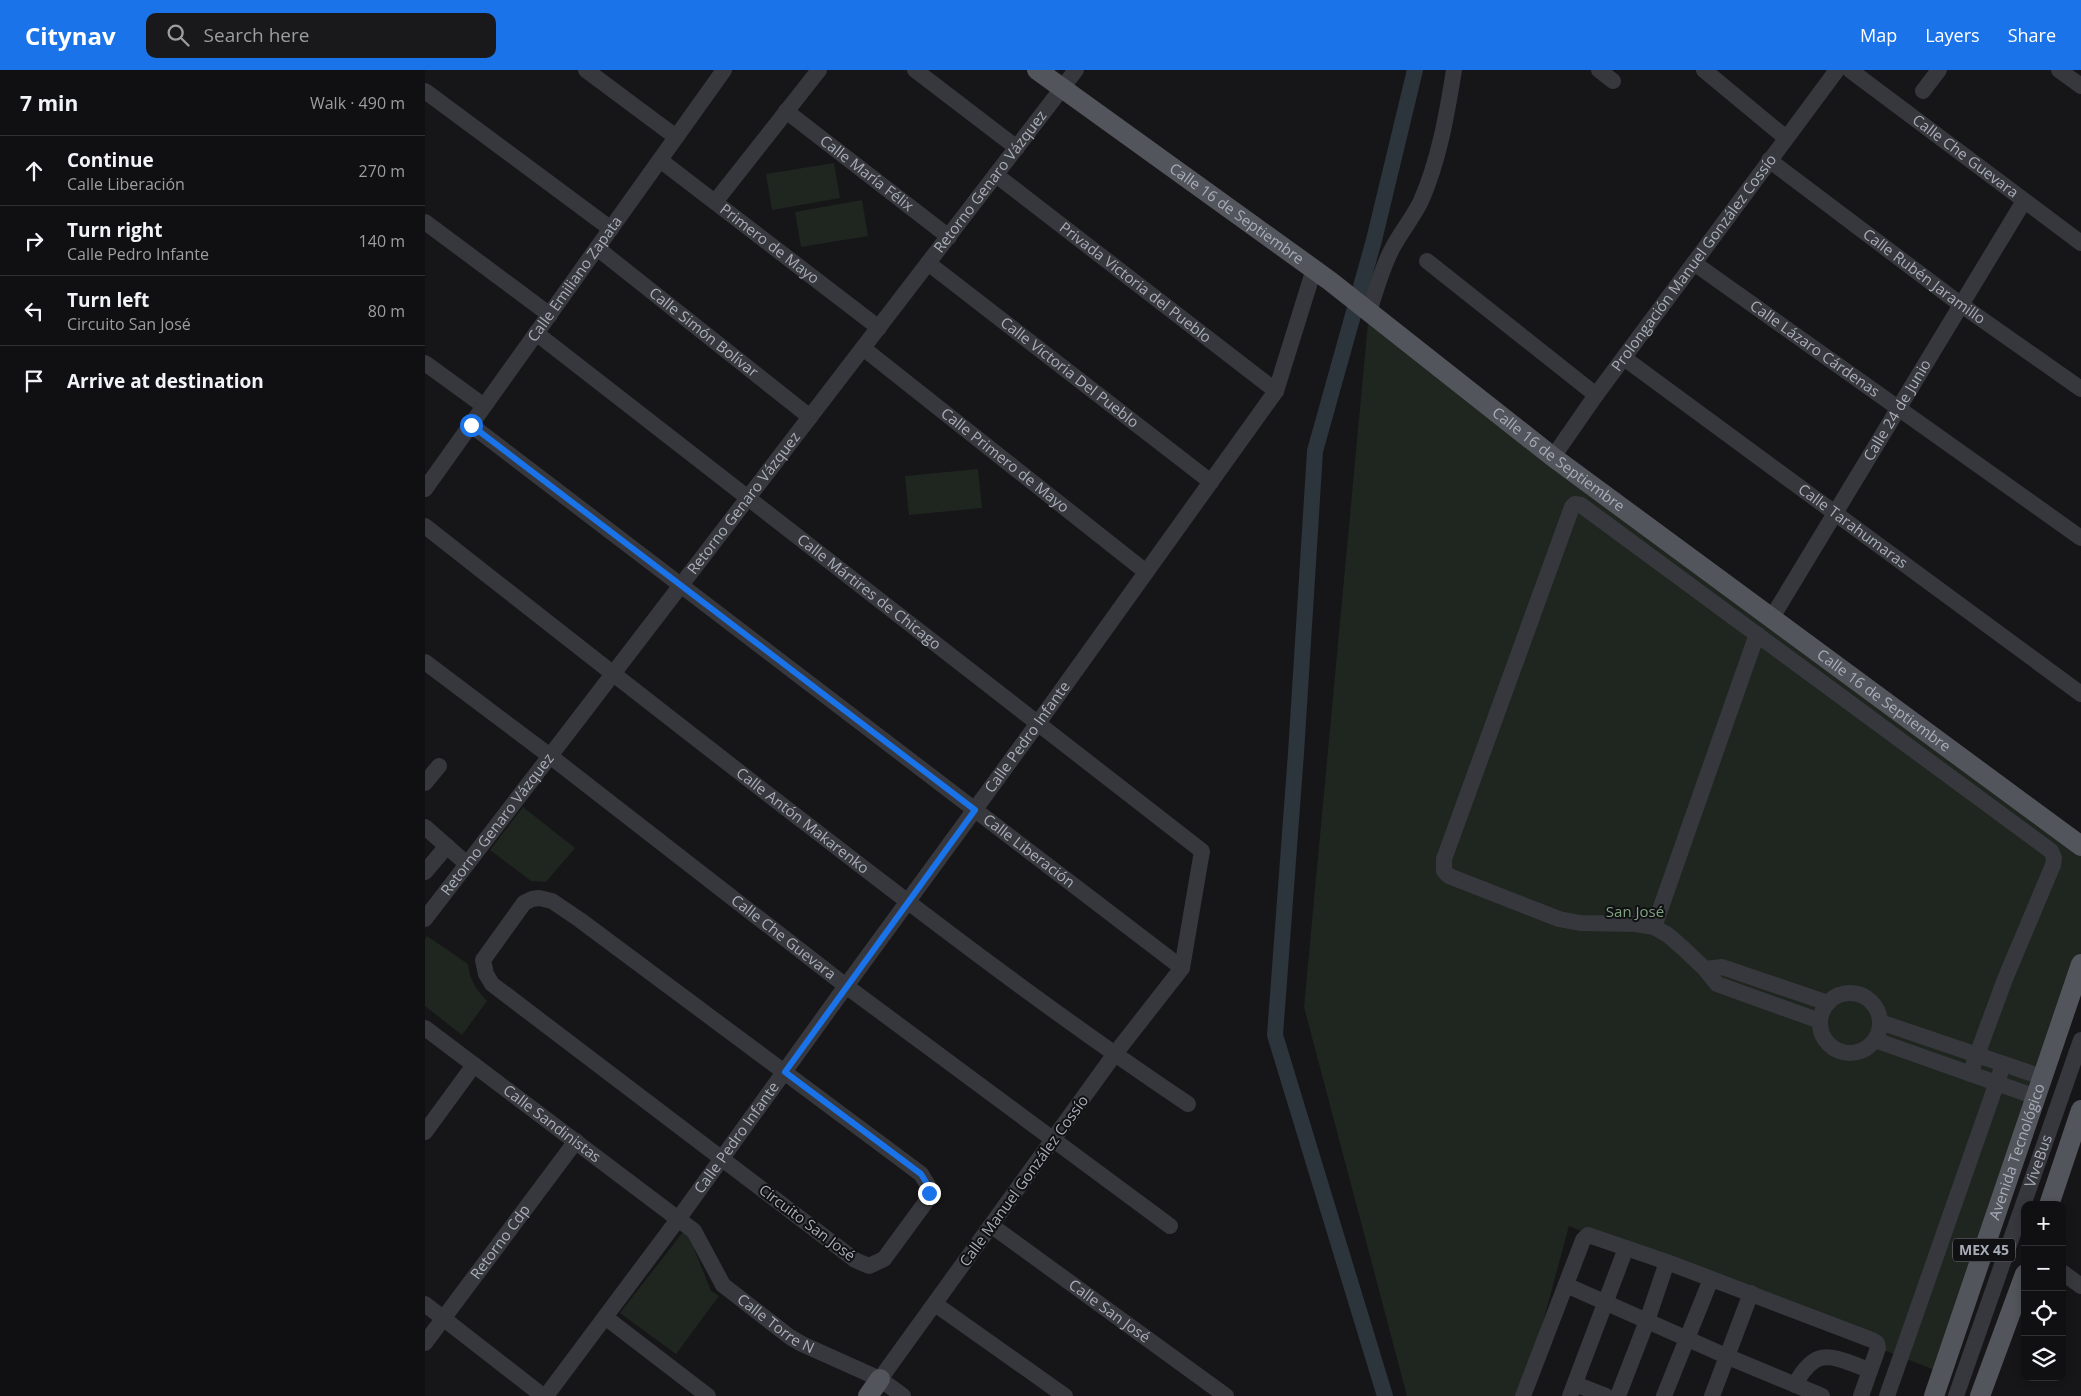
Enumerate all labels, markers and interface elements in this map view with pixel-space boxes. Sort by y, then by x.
search box [146,13,496,58]
text: Citynav [25,19,116,52]
icon: search [164,21,192,49]
text: Search here [204,22,309,48]
text: Map [1860,23,1897,47]
text: Layers [1925,23,1980,47]
text: Share [2008,23,2056,47]
text: 7 min [20,89,78,117]
text: Walk · 490 m [310,92,405,114]
street label: Retorno Genaro Vázquez [928,106,1051,257]
street label: Calle Che Guevara [1909,109,2023,202]
street label: Calle María Félix [816,130,918,215]
text: Continue [67,147,154,173]
street label: Prolongación Manuel González Cossío [1606,150,1780,375]
icon: ahead [20,157,48,185]
street label: Calle 16 de Septiembre [1166,158,1309,268]
text: 270 m [359,160,405,182]
text: Calle Liberación [67,173,185,195]
street label: Primero de Mayo [716,199,824,288]
street label: Calle Emiliano Zapata [522,212,626,345]
text: Turn right [67,217,162,243]
street label: Privada Victoria del Pueblo [1056,217,1216,347]
street label: Calle Rubén Jaramillo [1859,223,1990,328]
icon: right [20,227,48,255]
text: 140 m [359,230,405,252]
text: Calle Pedro Infante [67,243,209,265]
street label: Calle Simón Bolívar [645,282,763,381]
text: Turn left [67,287,149,313]
street label: Calle Lázaro Cárdenas [1746,295,1884,401]
icon: left [20,297,48,325]
text: 80 m [368,300,405,322]
street label: Calle Victoria Del Pueblo [997,312,1144,432]
text: Circuito San José [67,313,191,335]
street label: Calle 24 de Junio [1858,355,1935,464]
icon: arrive [20,367,48,395]
text: Arrive at destination [67,368,264,394]
street label: Calle 16 de Septiembre [1489,402,1629,516]
street label: Calle Primero de Mayo [937,403,1074,516]
route start [460,414,483,437]
street label: Retorno Genaro Vázquez [682,427,804,578]
street label: Calle Tarahumaras [1795,479,1912,572]
street label: Calle Mártires de Chicago [794,529,946,654]
street label: Calle 16 de Septiembre [1813,644,1955,756]
street label: Calle Pedro Infante [979,677,1074,796]
street label: Retorno Genaro Vázquez [436,749,558,899]
street label: Calle Antón Makarenko [732,762,874,878]
street label: Calle Liberación [979,809,1080,892]
street label: Calle Che Guevara [728,890,841,984]
park label: San José [1606,901,1664,921]
street label: Calle Pedro Infante [689,1077,783,1197]
street label: Calle Sandinistas [500,1080,605,1166]
street label: Avenida Tecnológico [1984,1081,2049,1222]
street label: Calle Manuel González Cossío [954,1091,1092,1270]
street label: ViveBus [2019,1132,2056,1190]
street label: Circuito San José [755,1179,860,1265]
route end [918,1182,941,1205]
street label: Retorno Cdp [465,1200,534,1283]
map controls [2021,1201,2066,1381]
button: + [2021,1201,2066,1246]
road number: MEX 45 [1953,1238,2015,1262]
button: − [2021,1246,2066,1291]
street label: Calle San José [1065,1274,1155,1347]
street label: Calle Torre N [733,1289,818,1357]
button: locate [2021,1291,2066,1336]
button: layers [2021,1336,2066,1381]

